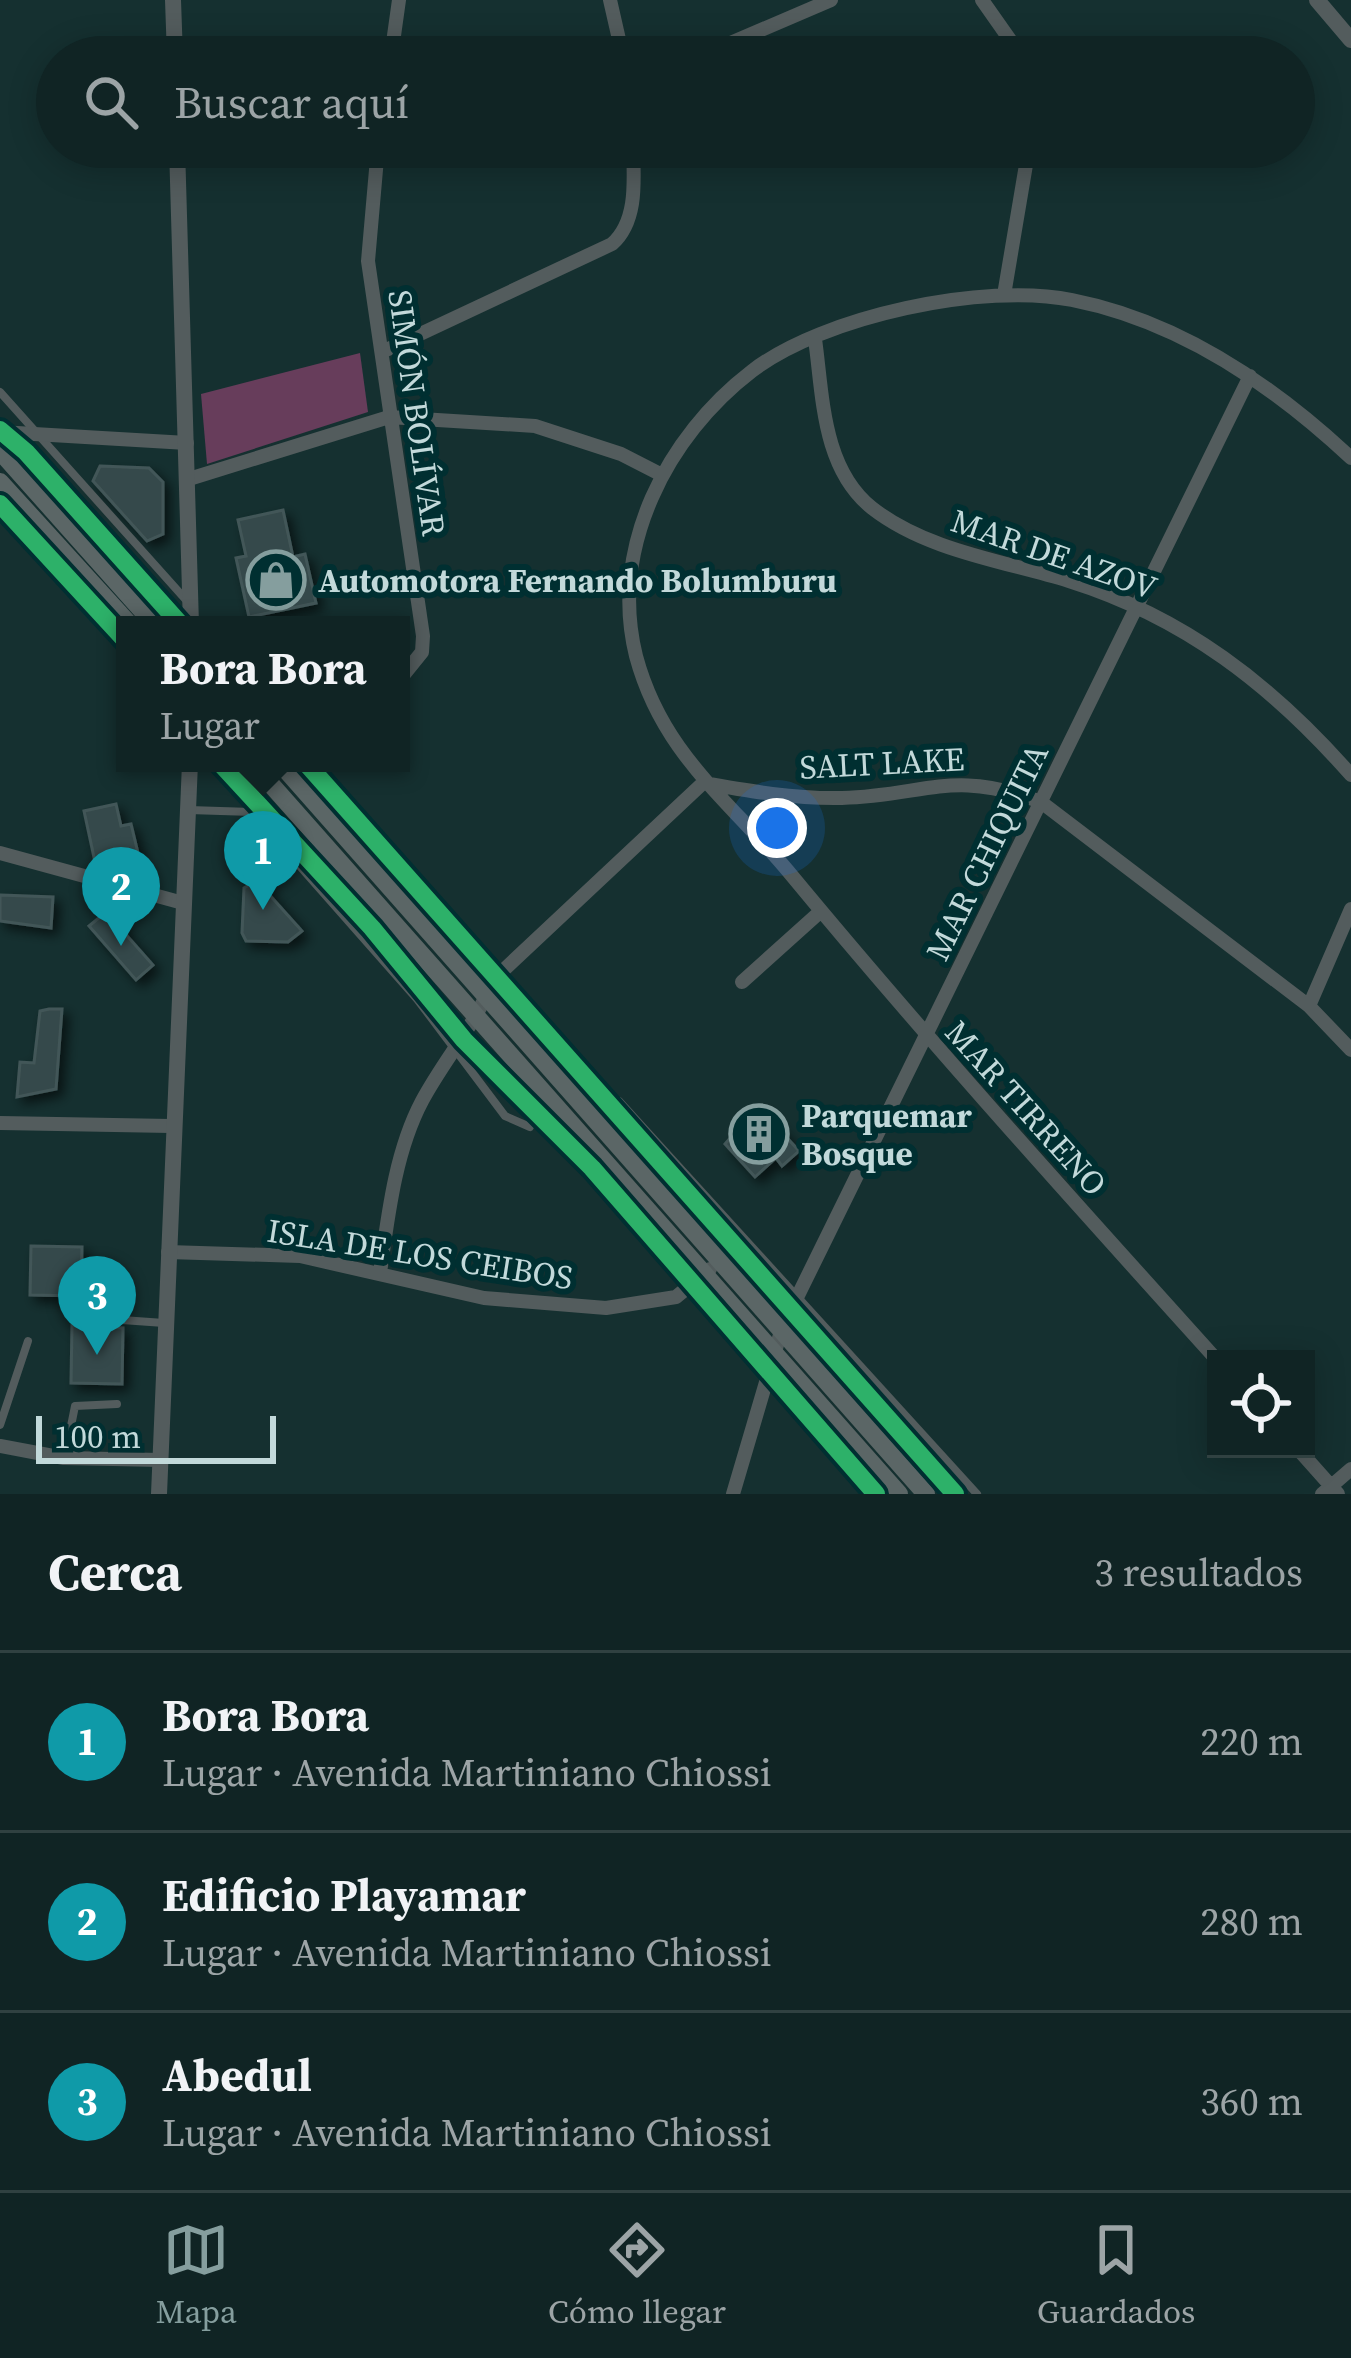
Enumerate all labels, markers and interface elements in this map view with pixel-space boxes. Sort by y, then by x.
search box [36,36,1315,168]
icon: search [78,69,144,135]
text: Buscar aquí [174,71,409,133]
street label: SIMÓN BOLÍVAR [377,287,457,539]
street label: MAR DE AZOV [945,498,1163,610]
shop icon: Automotora Fernando Bolumburu [245,549,307,611]
place label: Automotora Fernando Bolumburu [318,558,837,603]
popup [116,616,410,772]
text: Bora Bora [159,637,367,699]
text: Lugar [159,699,260,752]
street label: SALT LAKE [798,736,966,790]
street label: MAR CHIQUITA [915,736,1059,968]
your location [747,798,807,858]
pin: 1 [224,811,302,910]
pin: 2 [82,847,160,946]
street label: MAR TIRRENO [935,1011,1117,1205]
place label: Parquemar Bosque [801,1093,972,1176]
building icon: Parquemar Bosque [728,1103,790,1165]
street label: ISLA DE LOS CEIBOS [264,1208,576,1300]
pin: 3 [58,1256,136,1355]
map controls [1207,1350,1315,1458]
button: locate [1207,1350,1315,1458]
scale bar [36,1410,276,1463]
text: 100 m [54,1414,141,1459]
text: Cerca [48,1537,182,1607]
text: 3 resultados [1094,1546,1303,1599]
text: Bora Bora [162,1684,369,1746]
text: 1 [76,1715,98,1768]
text: 220 m [1200,1715,1303,1768]
text: Lugar · Avenida Martiniano Chiossi [162,1746,772,1799]
text: Edificio Playamar [162,1864,526,1926]
text: 2 [76,1895,98,1948]
text: 280 m [1200,1895,1303,1948]
text: Lugar · Avenida Martiniano Chiossi [162,1926,772,1979]
text: Abedul [162,2044,312,2106]
text: 3 [76,2075,98,2128]
text: 360 m [1200,2075,1303,2128]
text: Lugar · Avenida Martiniano Chiossi [162,2106,772,2159]
tab: Mapa [156,2217,237,2334]
tab: Cómo llegar [548,2217,726,2334]
tab: Guardados [1037,2217,1195,2334]

